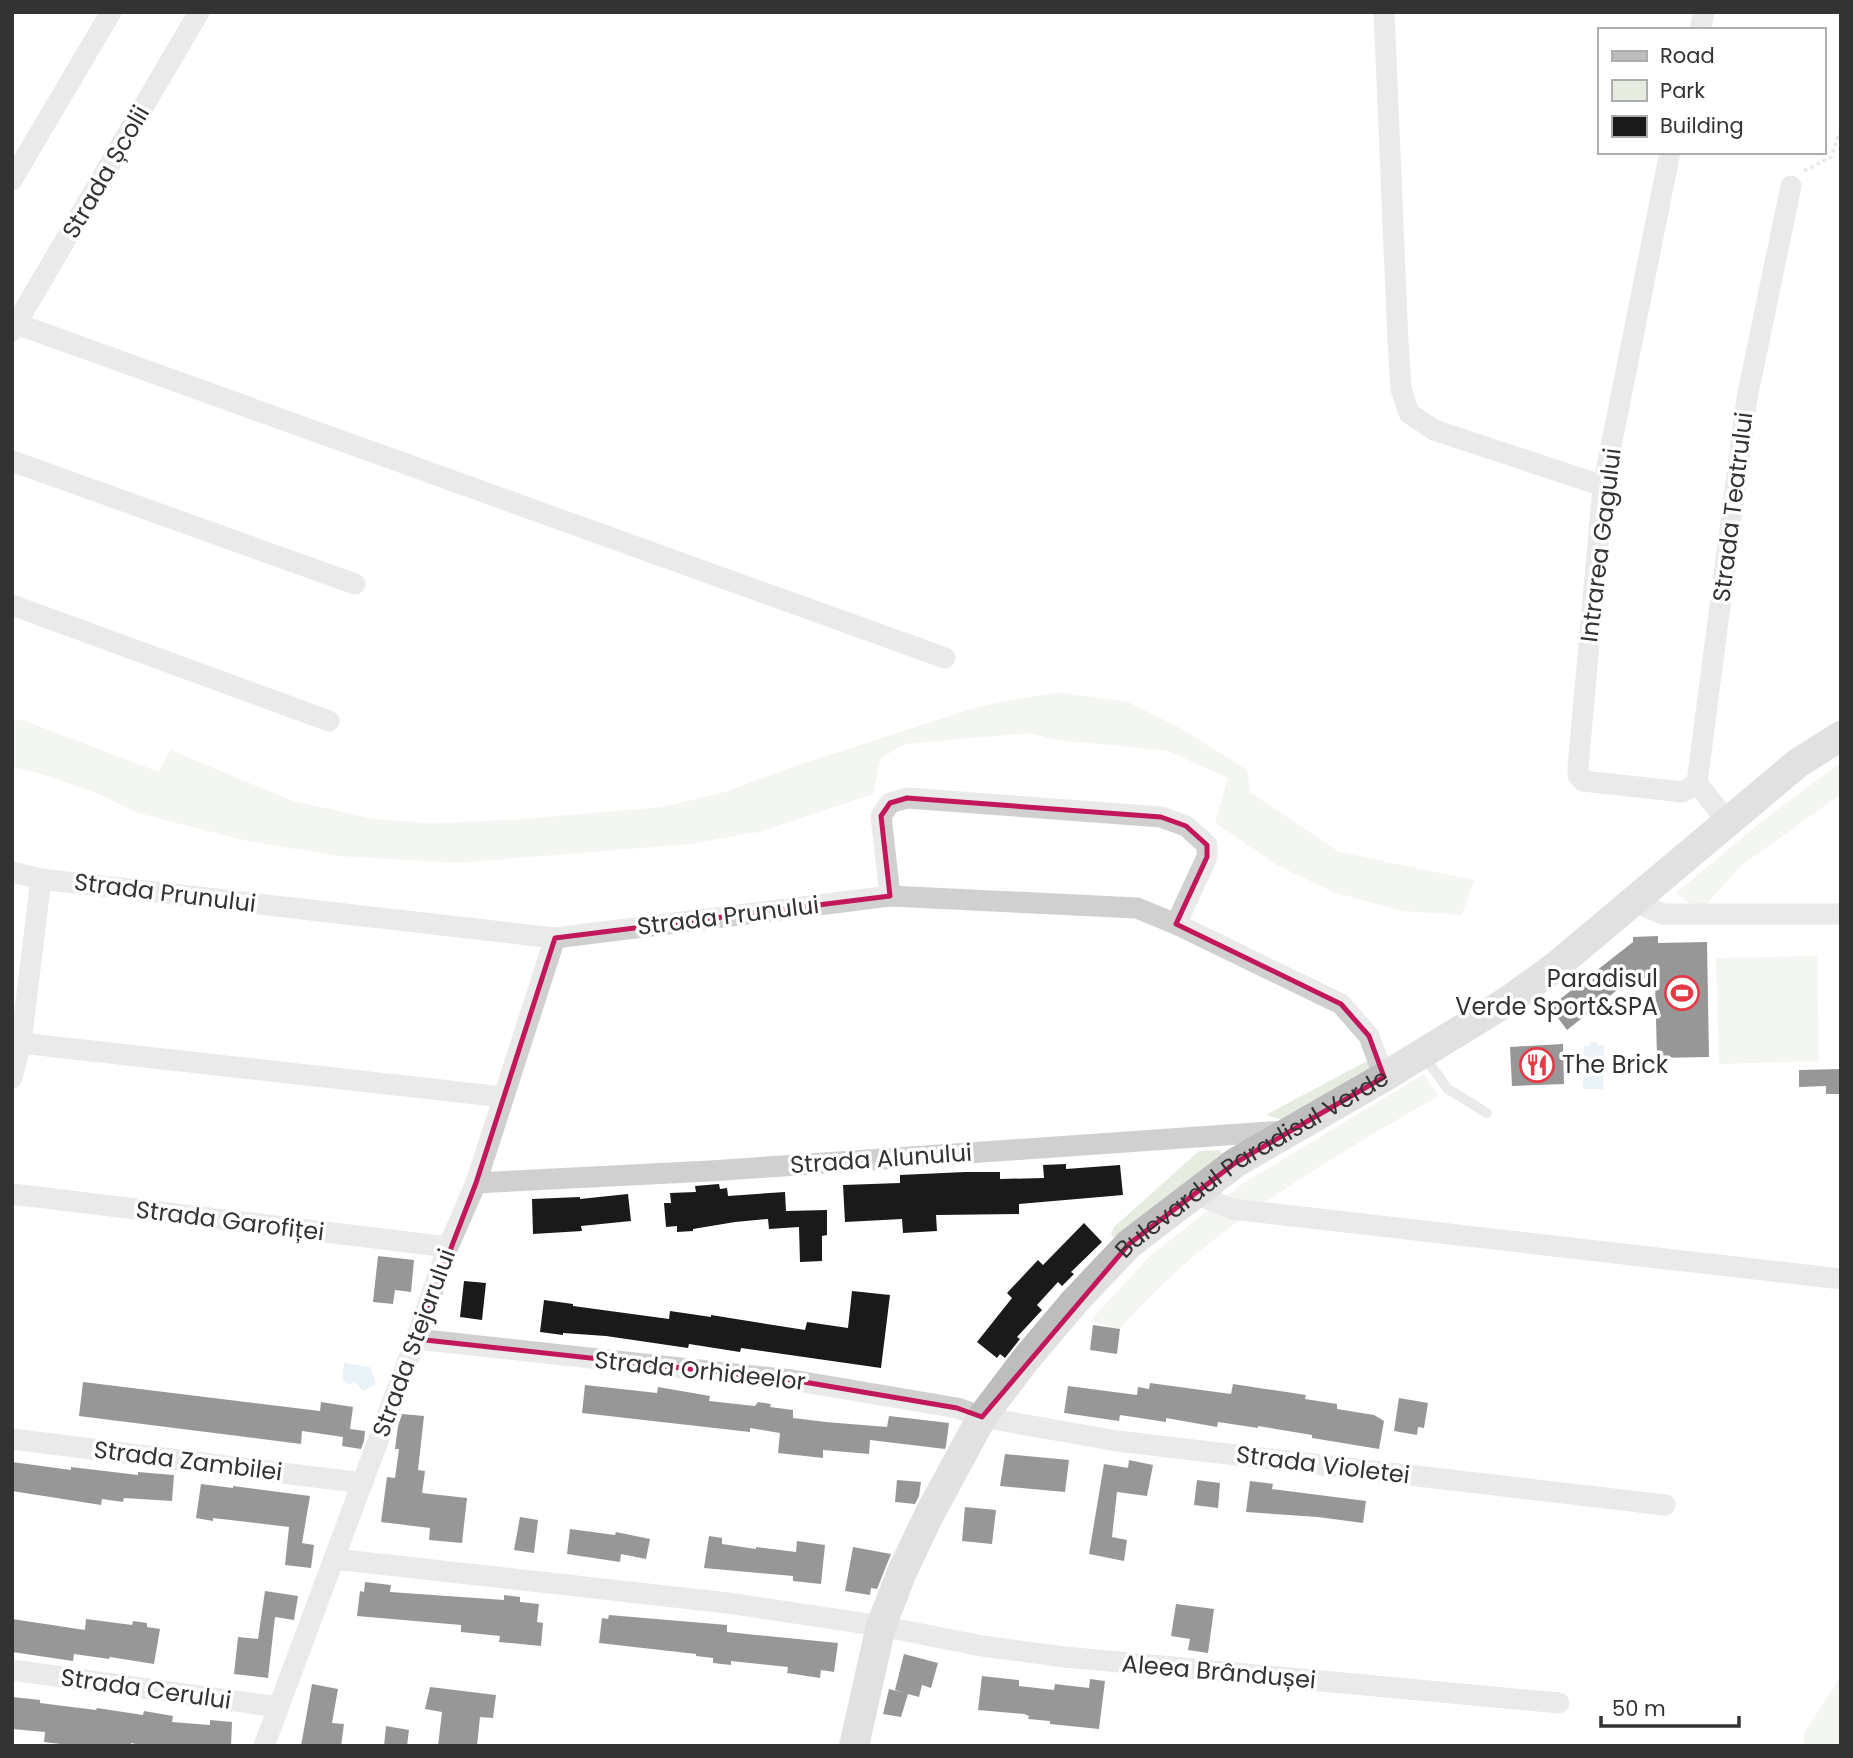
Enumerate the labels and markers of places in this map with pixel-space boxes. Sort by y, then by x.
place label: Paradisul Verde Sport&SPA [1455,962,1658,1023]
sports icon: Paradisul Verde Sport&SPA [1663,974,1701,1012]
restaurant icon: The Brick [1518,1046,1556,1084]
place label: The Brick [1562,1048,1669,1081]

